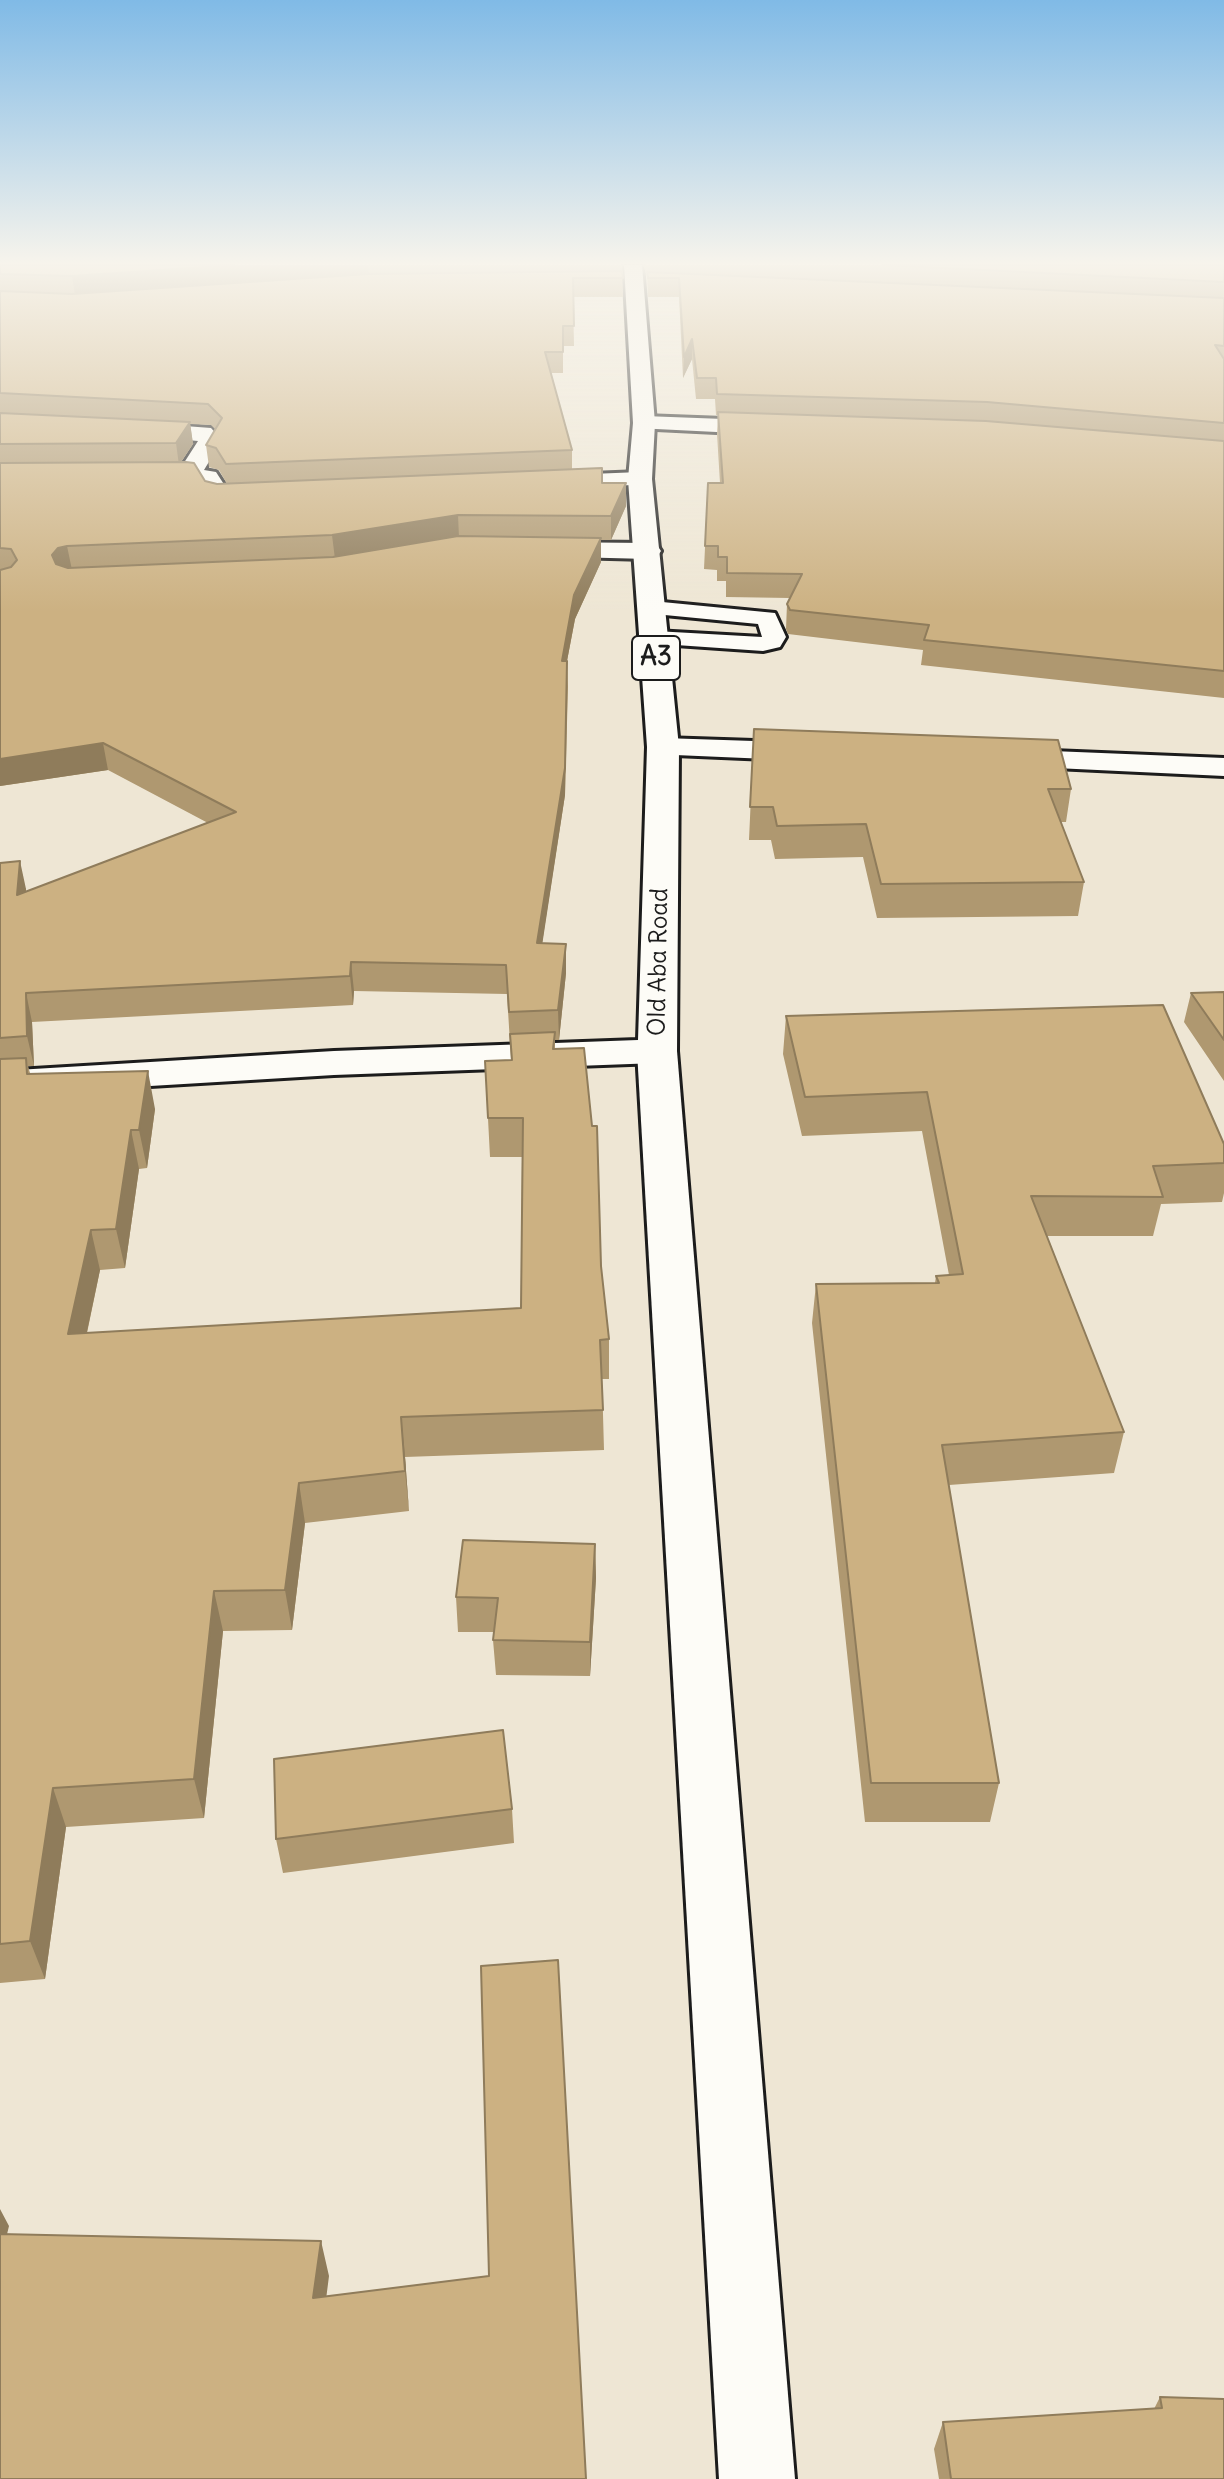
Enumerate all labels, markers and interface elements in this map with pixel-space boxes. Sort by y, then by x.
road number: A3 [632,636,680,680]
street label: Old Aba Road [643,888,675,1036]

